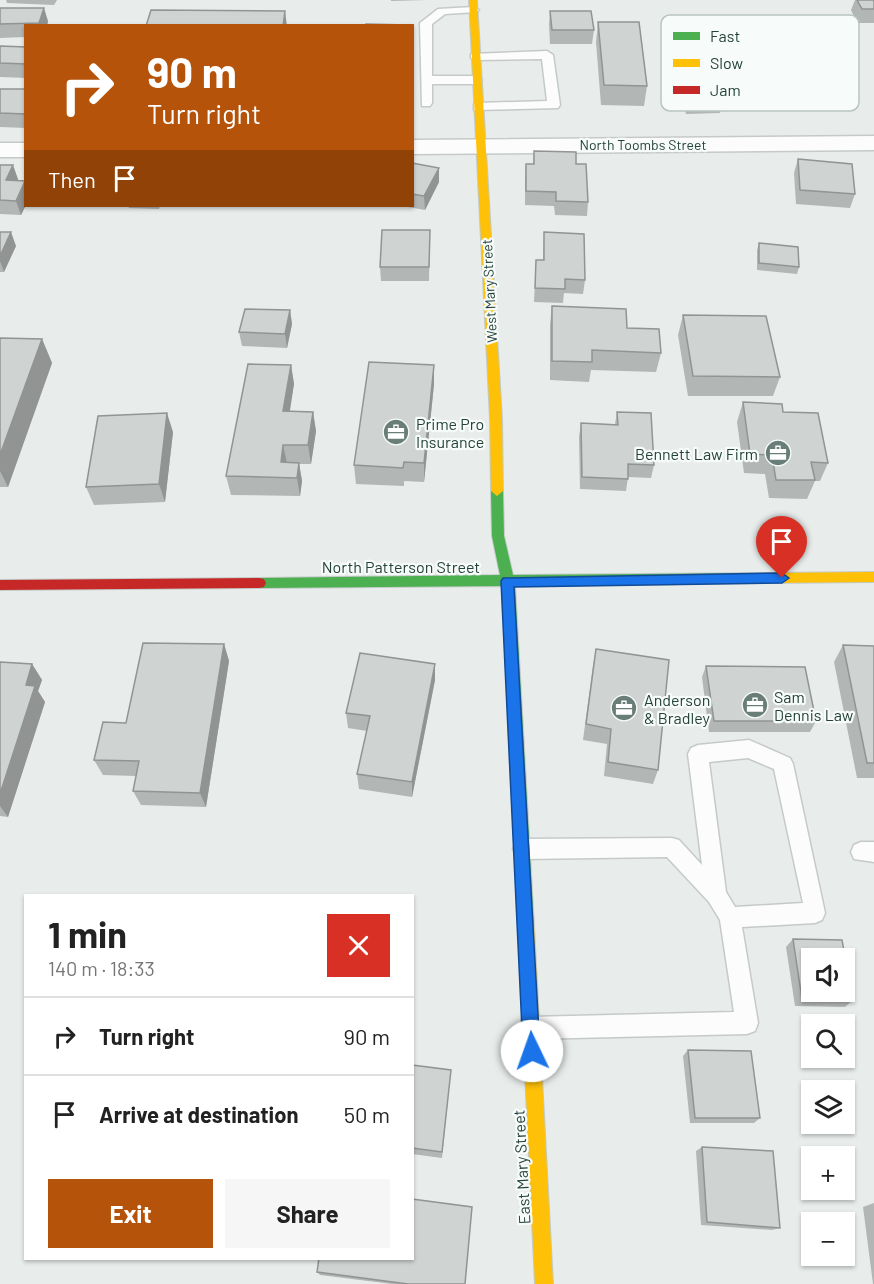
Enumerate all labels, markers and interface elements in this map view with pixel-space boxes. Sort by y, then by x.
legend [661,15,859,111]
text: Fast [710,26,740,45]
text: 90 m [147,46,237,96]
icon: right [48,48,126,126]
text: Slow [710,53,743,72]
text: Jam [710,80,741,99]
text: Turn right [147,97,261,129]
street label: North Toombs Street [579,136,707,153]
icon: arrive [108,162,141,195]
text: Then [48,166,96,192]
street label: West Mary Street [478,239,500,343]
place label: Prime Pro Insurance [416,414,484,451]
office icon: Prime Pro Insurance [381,417,411,447]
office icon: Bennett Law Firm [763,438,793,468]
place label: Bennett Law Firm [635,444,758,463]
pin [756,516,807,578]
icon: arrive [765,525,798,558]
street label: North Patterson Street [322,557,480,576]
place label: Sam Dennis Law [774,687,854,724]
place label: Anderson & Bradley [644,690,710,727]
office icon: Sam Dennis Law [740,690,770,720]
office icon: Anderson & Bradley [609,693,639,723]
text: 1 min [48,912,127,955]
button: close [327,914,390,977]
map controls [801,948,855,1266]
button: sound [801,948,855,1002]
text: 140 m · 18:33 [48,956,155,980]
button: search [801,1014,855,1068]
position arrow [500,1019,564,1083]
icon: right [48,1020,81,1053]
text: Turn right [99,1023,194,1049]
text: 90 m [344,1023,390,1049]
button: layers [801,1080,855,1134]
icon: arrive [48,1098,81,1131]
text: Arrive at destination [99,1101,298,1127]
text: 50 m [344,1101,390,1127]
street label: East Mary Street [509,1109,533,1225]
button: + [801,1146,855,1200]
button: Exit [48,1179,213,1248]
button: Share [225,1179,390,1248]
button: − [801,1212,855,1266]

